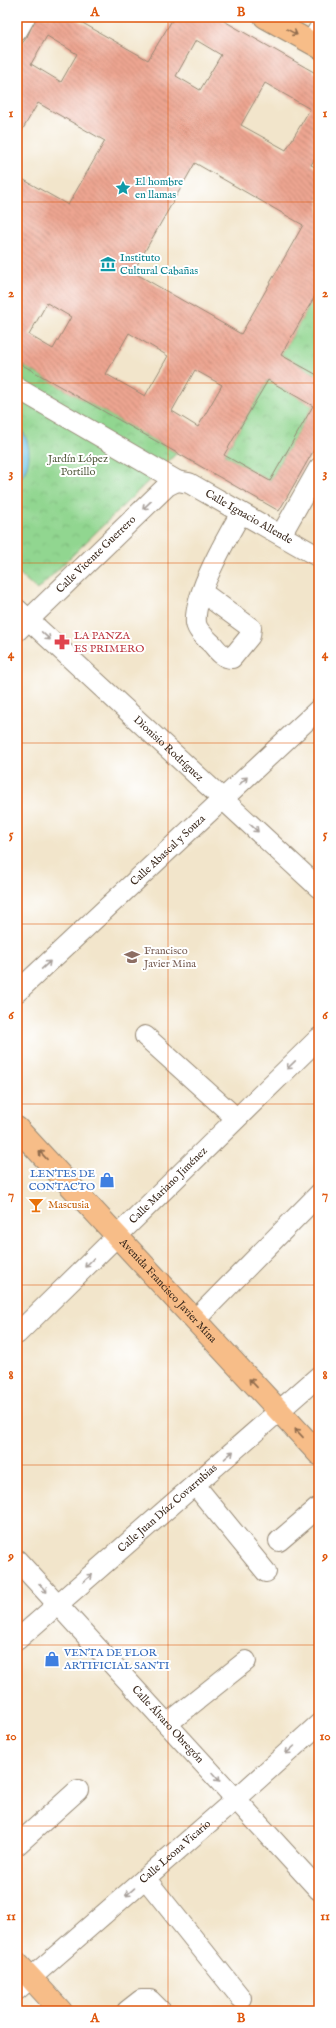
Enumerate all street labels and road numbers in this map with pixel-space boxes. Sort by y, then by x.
street label: Calle Ignacio Allende [202,487,295,548]
street label: Calle Vicente Guerrero [53,513,139,596]
street label: Dionisio Rodríguez [130,713,206,785]
street label: Calle Abascal y Souza [128,812,209,889]
street label: Calle Mariano Jiménez [126,1144,210,1227]
street label: Avenida Francisco Javier Mina [115,1235,220,1346]
street label: Calle Juan Díaz Covarrubias [115,1461,220,1556]
street label: Calle Álvaro Obregón [129,1683,207,1766]
street label: Calle Leona Vicario [137,1817,214,1887]

